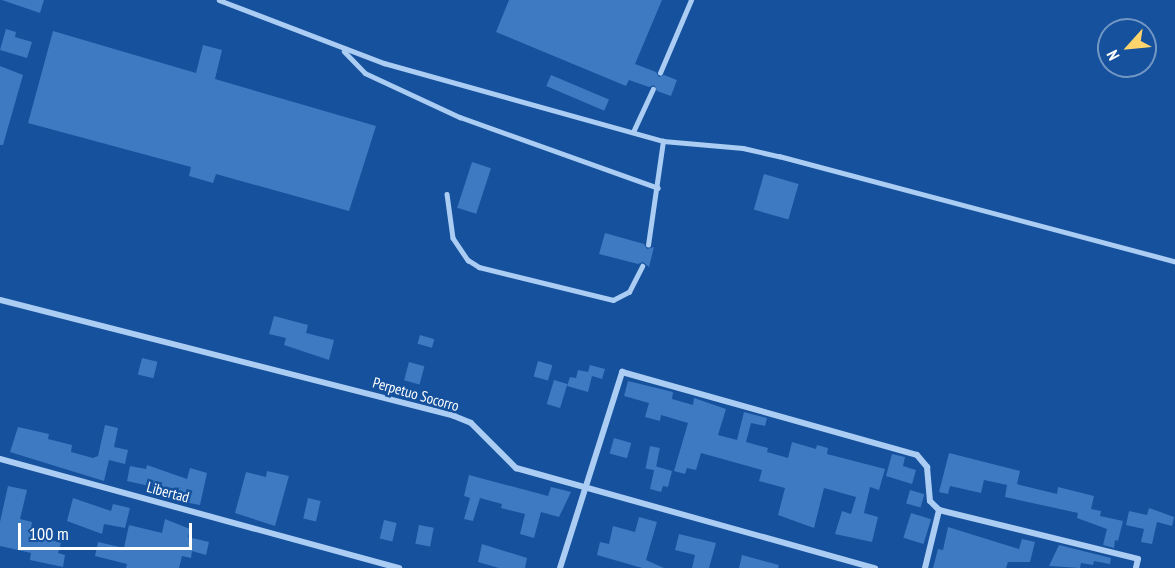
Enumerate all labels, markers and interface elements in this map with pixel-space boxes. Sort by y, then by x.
north arrow [1097,18,1157,78]
text: N [1102,47,1124,64]
street label: Perpetuo Socorro [371,373,461,415]
street label: Libertad [145,478,191,506]
scale bar [21,511,195,549]
text: 100 m [29,522,69,545]

